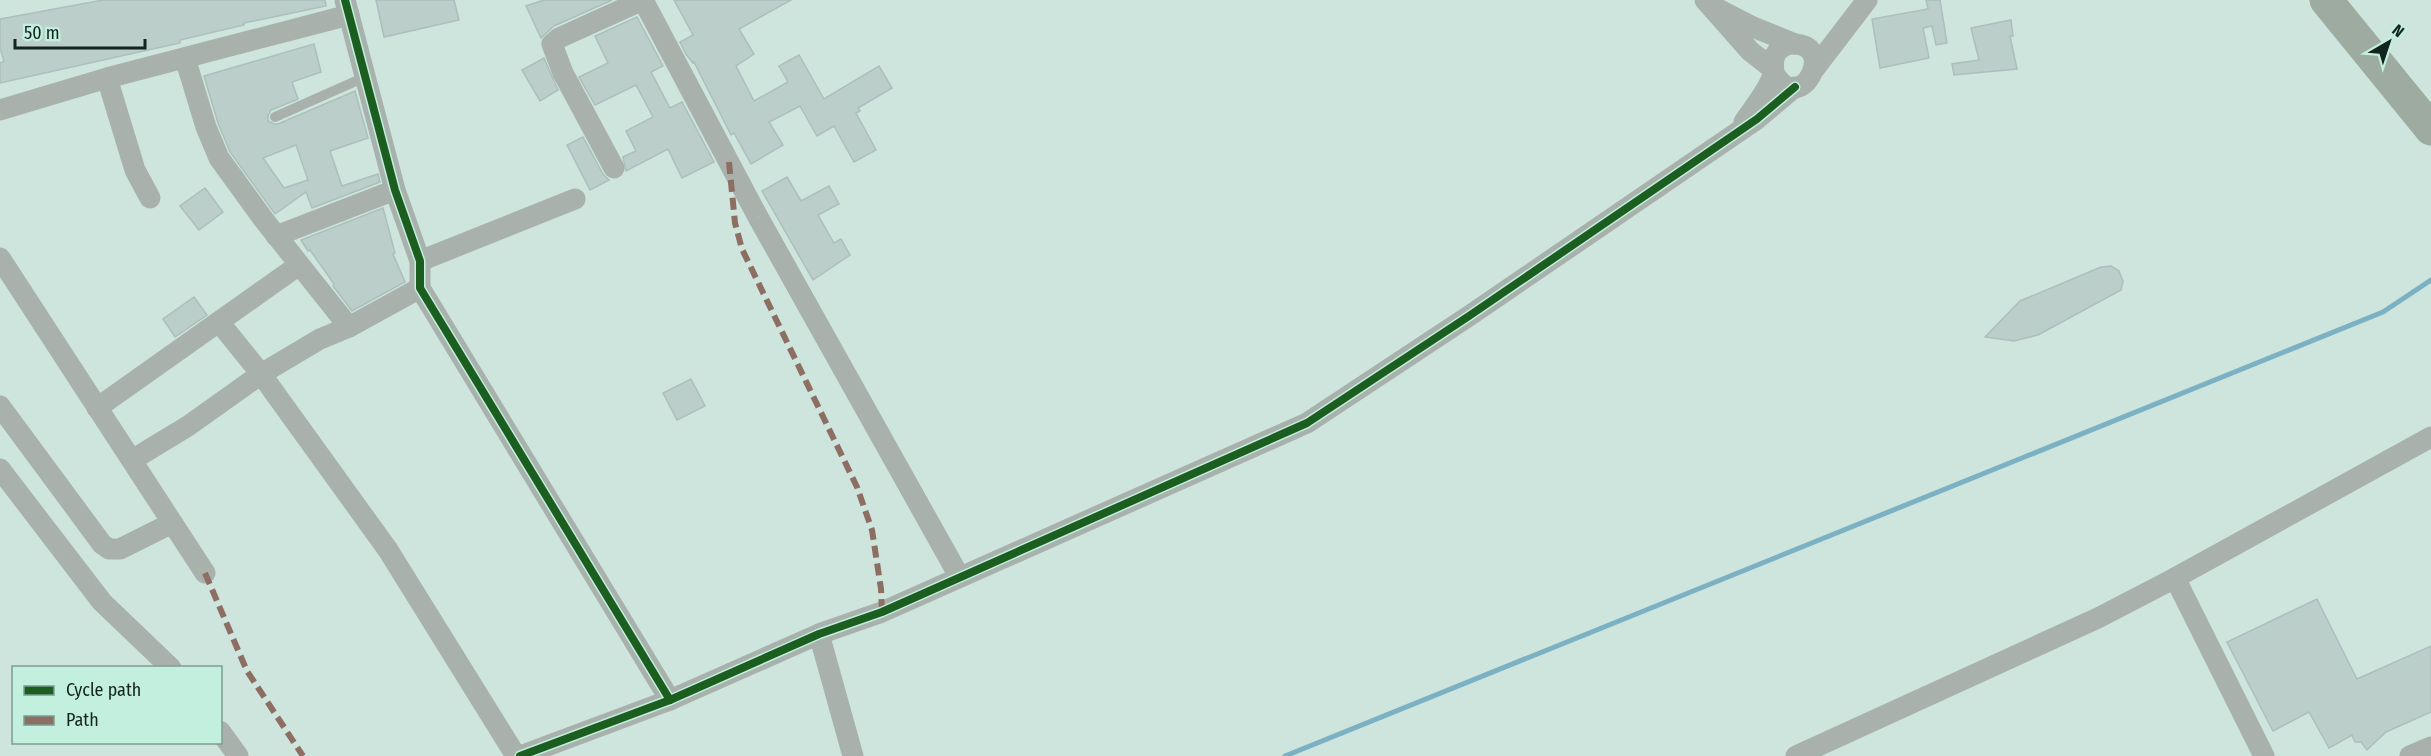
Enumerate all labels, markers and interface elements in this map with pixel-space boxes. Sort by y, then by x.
scale bar [15,12,146,50]
north arrow [2359,12,2419,72]
text: N [2388,20,2408,41]
text: 50 m [24,22,60,44]
legend [12,666,222,744]
text: Cycle path [66,679,141,701]
text: Path [66,709,99,731]

